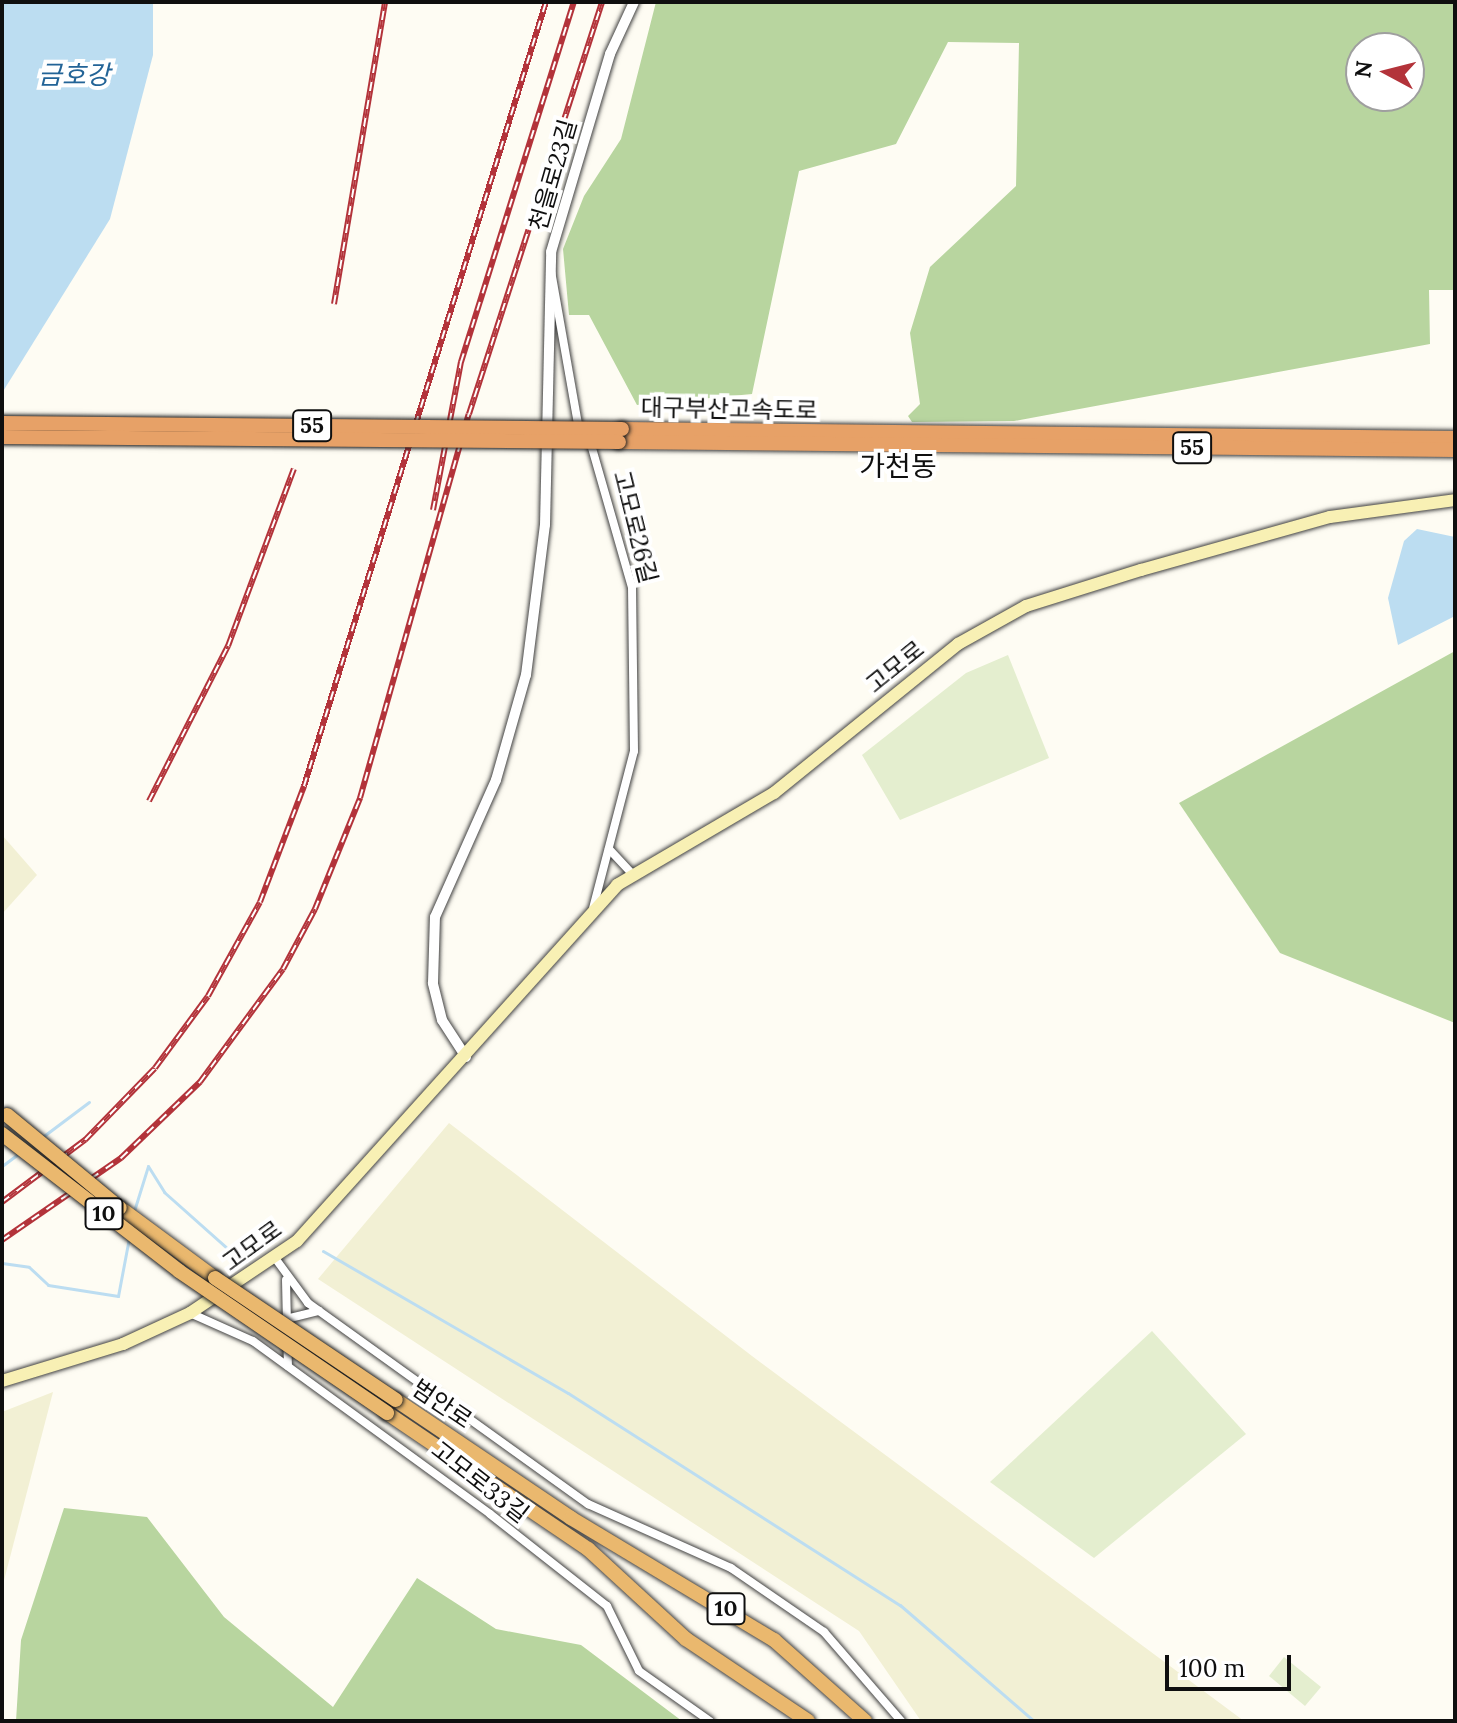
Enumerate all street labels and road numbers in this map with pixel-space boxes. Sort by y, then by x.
street label: 천을로23길 [523,116,583,234]
street label: 대구부산고속도로 [640,393,818,425]
road number: 55 [292,408,332,444]
road number: 55 [1172,430,1212,466]
street label: 고모로26길 [607,468,663,586]
street label: 고모로 [860,635,930,699]
road number: 10 [84,1196,124,1232]
street label: 고모로 [217,1215,287,1277]
street label: 범안로 [406,1374,478,1434]
street label: 고모로33길 [426,1435,534,1529]
road number: 10 [706,1591,746,1627]

